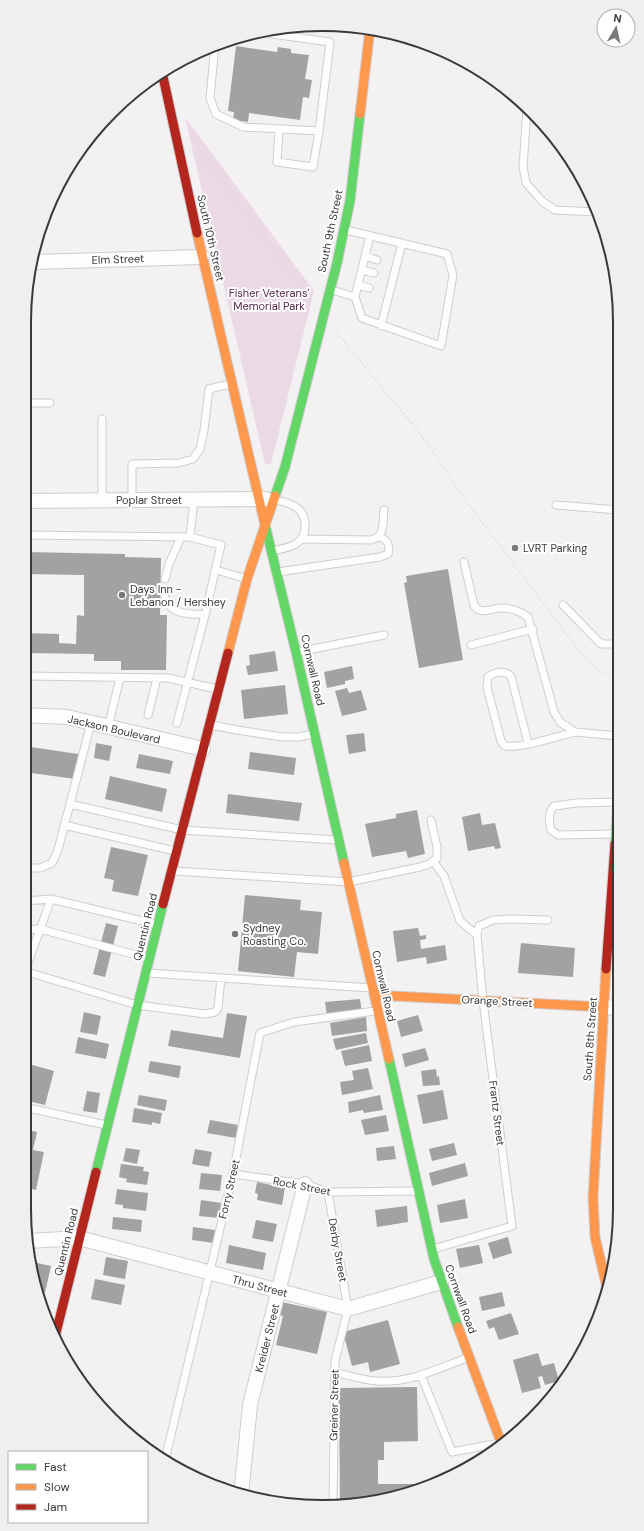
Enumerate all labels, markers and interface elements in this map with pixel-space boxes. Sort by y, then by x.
north arrow [596,8,636,48]
text: N [613,11,623,26]
street label: South 9th Street [314,188,346,274]
street label: South 10th Street [194,193,228,283]
street label: Elm Street [91,251,145,267]
park label: Fisher Veterans' Memorial Park [229,286,309,313]
street label: Poplar Street [116,493,182,507]
place label: LVRT Parking [523,541,587,555]
marker: LVRT Parking [510,543,520,553]
place label: Days Inn - Lebanon / Hershey [130,582,226,609]
marker: Days Inn - Lebanon / Hershey [117,590,127,600]
street label: Cornwall Road [298,633,328,707]
street label: Jackson Boulevard [66,712,162,746]
street label: Quentin Road [130,892,160,962]
place label: Sydney Roasting Co. [243,921,306,948]
marker: Sydney Roasting Co. [230,929,240,939]
street label: Cornwall Road [369,949,399,1023]
street label: Orange Street [461,992,533,1010]
street label: South 8th Street [580,997,600,1081]
street label: Frantz Street [486,1080,508,1146]
street label: Forry Street [215,1158,243,1220]
street label: Rock Street [272,1174,332,1198]
street label: Quentin Road [51,1207,81,1277]
street label: Derby Street [326,1217,350,1283]
street label: Cornwall Road [442,1263,480,1336]
street label: Thru Street [231,1272,289,1300]
street label: Kreider Street [252,1302,282,1374]
street label: Greiner Street [326,1369,342,1441]
legend [8,1451,148,1523]
text: Fast [44,1459,67,1475]
text: Slow [44,1479,70,1495]
text: Jam [44,1499,67,1515]

